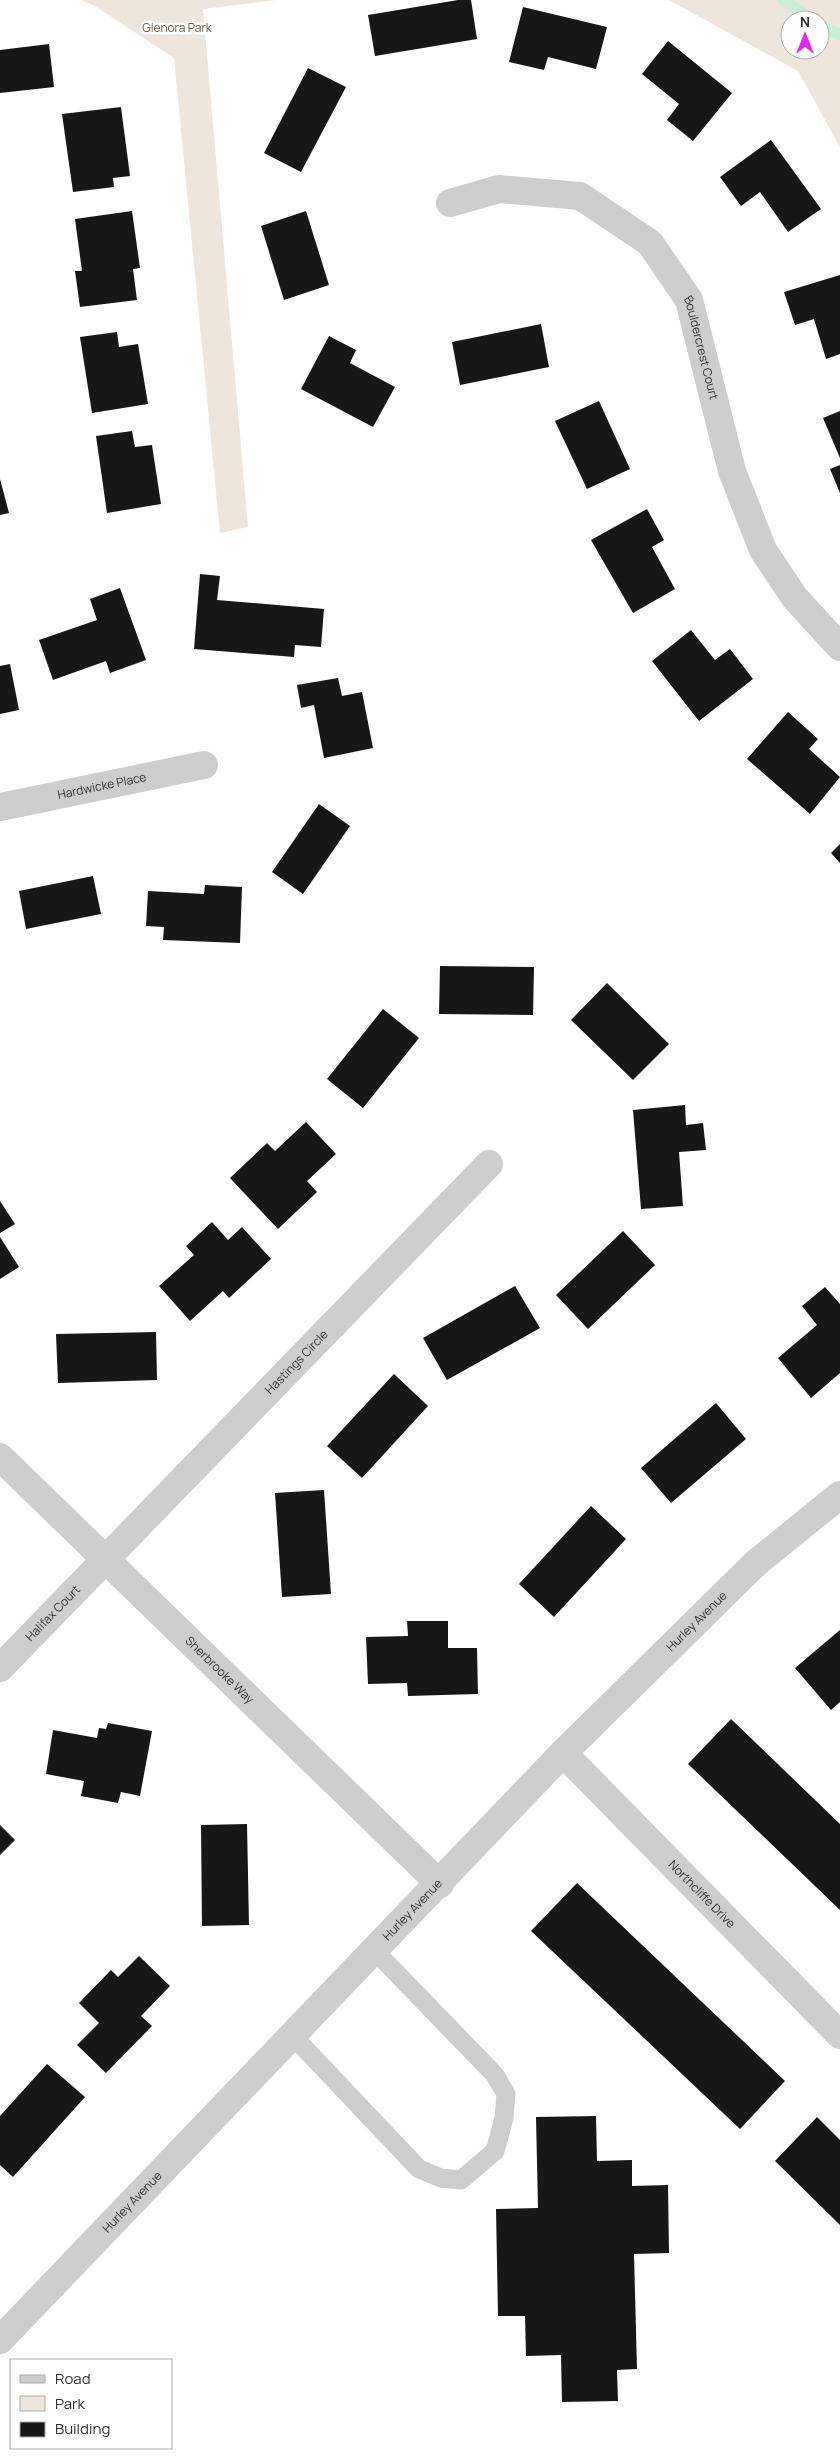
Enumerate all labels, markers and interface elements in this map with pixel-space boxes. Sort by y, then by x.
north arrow [780,10,830,60]
text: N [800,12,810,31]
park label: Glenora Park [142,19,213,36]
street label: Bouldercrest Court [680,292,723,401]
street label: Hardwicke Place [56,768,148,803]
street label: Hastings Circle [261,1326,332,1398]
street label: Halifax Court [21,1581,84,1645]
street label: Hurley Avenue [662,1587,731,1655]
street label: Sherbrooke Way [182,1632,259,1708]
street label: Northcliffe Drive [665,1856,739,1932]
street label: Hurley Avenue [379,1875,446,1944]
street label: Hurley Avenue [98,2167,165,2236]
legend [10,2359,172,2449]
text: Road [55,2368,91,2389]
text: Park [55,2393,85,2414]
text: Building [55,2418,110,2439]

